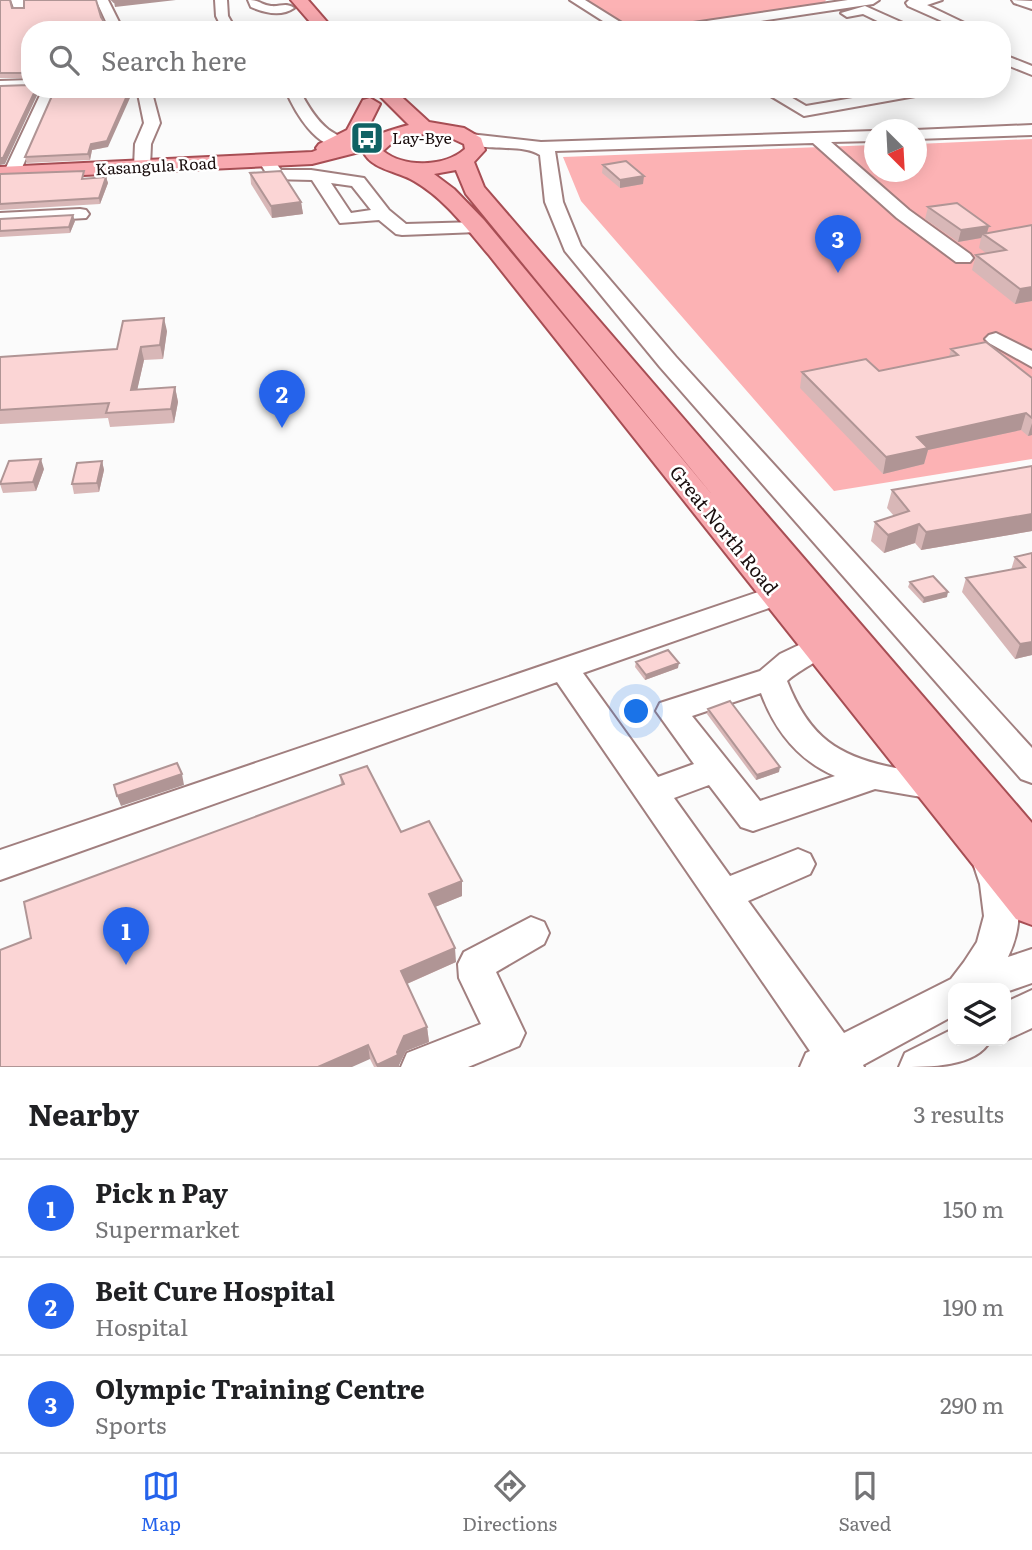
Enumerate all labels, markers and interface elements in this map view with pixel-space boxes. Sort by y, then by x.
search box [21,21,1011,98]
text: Search here [101,40,247,79]
icon: search [45,41,83,79]
bus stop icon: Lay-Bye [348,119,386,157]
north arrow [864,119,927,182]
place label: Lay-Bye [392,125,452,149]
street label: Kasangula Road [95,150,218,180]
pin: 3 [815,215,861,273]
pin: 2 [259,370,305,428]
street label: Great North Road [664,459,786,600]
your location [619,694,653,728]
pin: 1 [103,907,149,965]
map controls [948,983,1011,1046]
button: layers [948,983,1011,1046]
text: Nearby [28,1091,139,1135]
text: 3 results [913,1096,1004,1130]
text: Pick n Pay [95,1172,228,1211]
text: 1 [46,1191,56,1225]
text: 150 m [943,1191,1004,1225]
text: Supermarket [95,1211,239,1245]
text: Beit Cure Hospital [95,1270,335,1309]
text: 2 [45,1289,57,1323]
text: 190 m [942,1289,1004,1323]
text: Hospital [95,1309,188,1343]
text: Olympic Training Centre [95,1368,425,1407]
text: 3 [45,1387,57,1421]
text: 290 m [940,1387,1004,1421]
text: Sports [95,1407,166,1441]
tab: Map [141,1467,181,1537]
tab: Directions [462,1467,557,1537]
tab: Saved [838,1467,891,1537]

